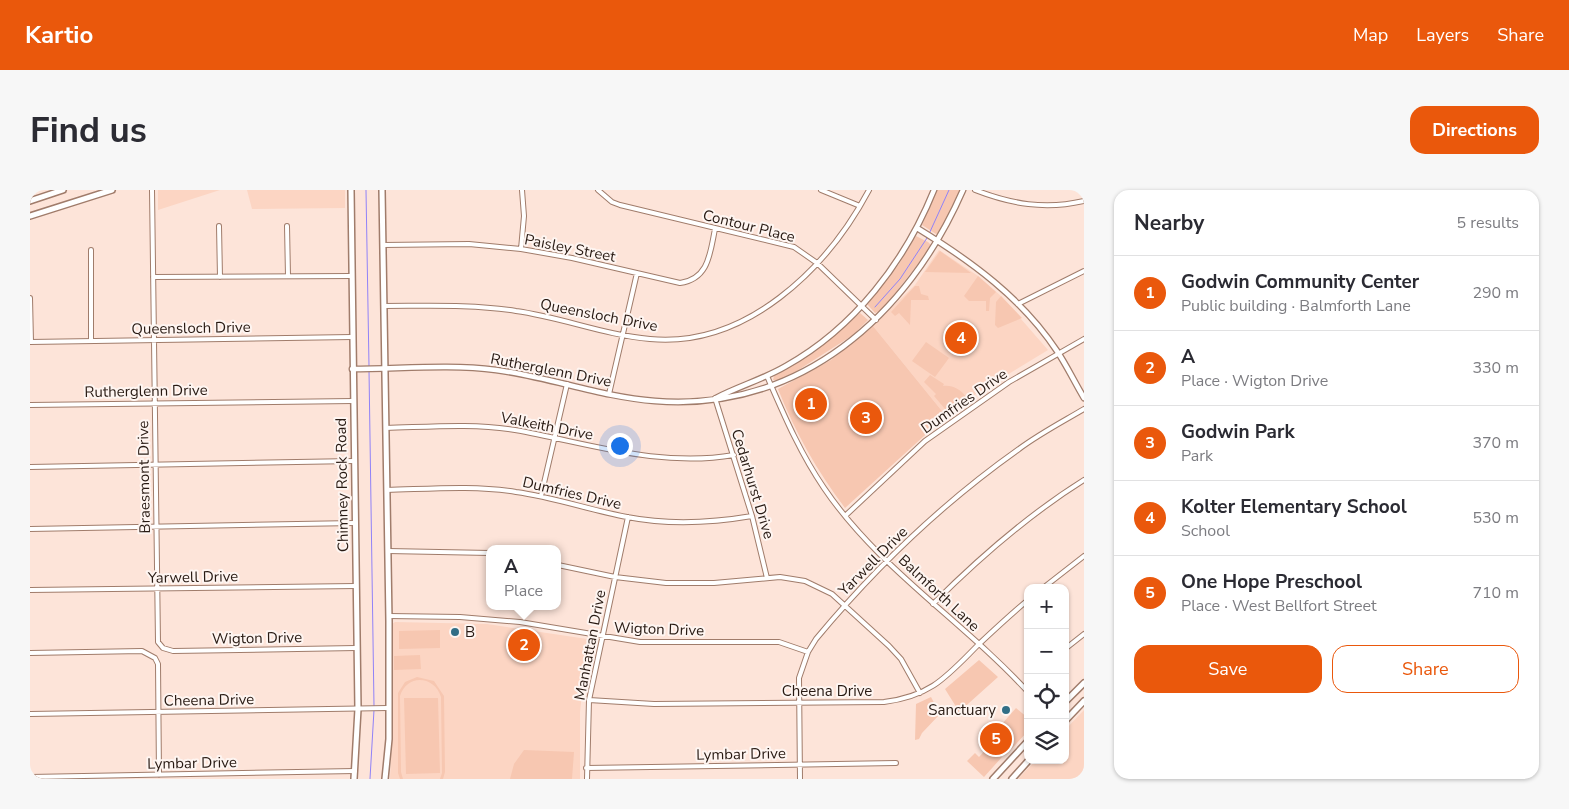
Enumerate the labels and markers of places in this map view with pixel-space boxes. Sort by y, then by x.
pin: 4 [945,319,977,357]
pin: 1 [795,385,827,423]
pin: 3 [850,399,882,437]
place label: B [465,622,475,642]
marker: B [449,626,461,638]
pin: 2 [508,626,540,664]
place label: Sanctuary [928,700,996,720]
marker: Sanctuary [1000,704,1012,716]
pin: 5 [980,720,1012,758]

